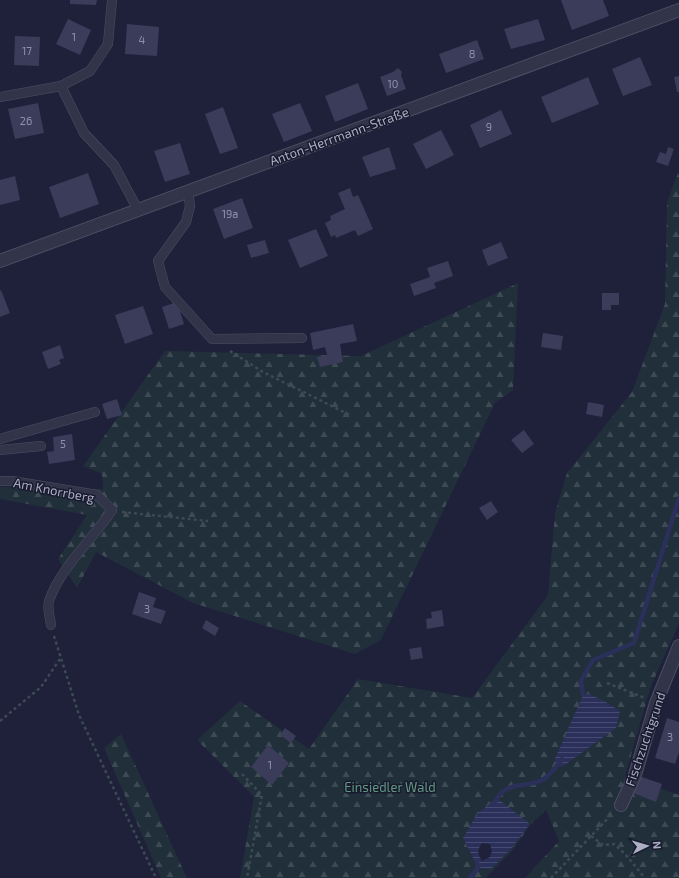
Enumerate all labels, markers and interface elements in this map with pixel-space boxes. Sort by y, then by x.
house number: 1 [72,30,76,43]
house number: 4 [139,33,146,46]
house number: 17 [22,44,32,57]
house number: 8 [469,47,475,60]
house number: 10 [387,77,399,90]
street label: Anton-Herrmann-Straße [267,103,411,169]
house number: 26 [20,114,32,127]
house number: 9 [486,120,492,133]
house number: 19a [222,207,238,220]
house number: 5 [60,437,66,450]
street label: Am Knorrberg [12,474,96,506]
house number: 3 [144,602,150,615]
street label: Fischzuchtgrund [621,690,669,788]
house number: 3 [667,730,673,743]
house number: 1 [268,758,272,771]
park label: Einsiedler Wald [344,779,436,795]
north arrow [627,826,667,866]
text: N [651,841,664,850]

